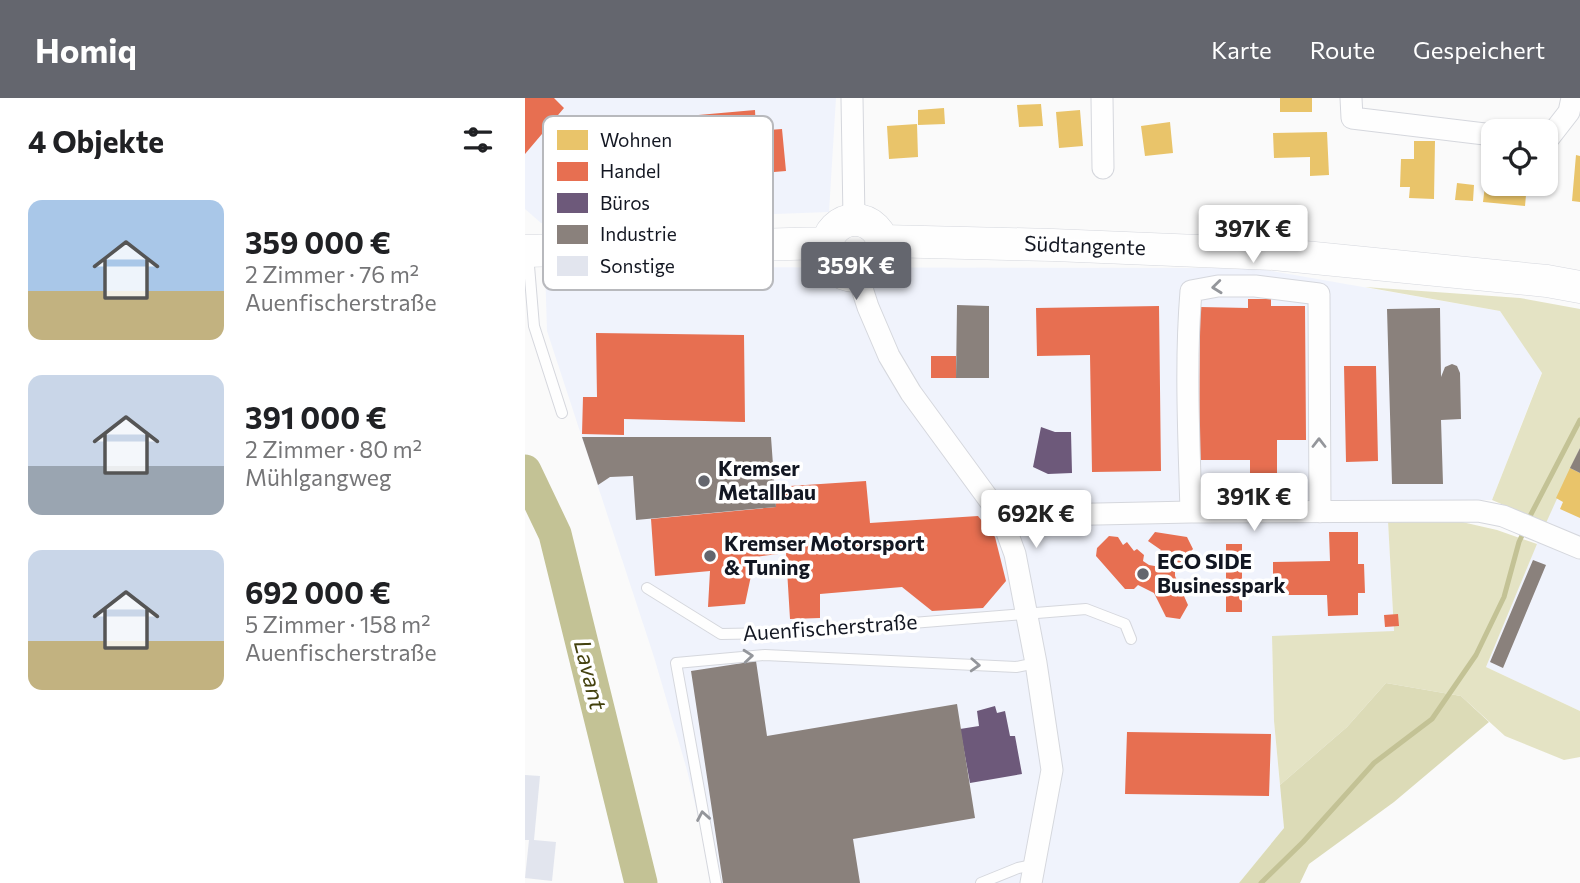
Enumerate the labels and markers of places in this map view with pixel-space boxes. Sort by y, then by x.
pin: 397K € [1196,206,1310,265]
pin: 359K € [799,242,913,302]
place label: Kremser Metallbau [718,455,816,504]
marker: Kremser Metallbau [696,473,712,489]
pin: 391K € [1197,474,1311,533]
pin: 692K € [979,490,1093,550]
place label: Kremser Motorsport & Tuning [724,530,925,579]
marker: Kremser Motorsport & Tuning [702,548,718,564]
place label: ECO SIDE Businesspark [1157,548,1285,597]
marker: ECO SIDE Businesspark [1135,566,1151,582]

